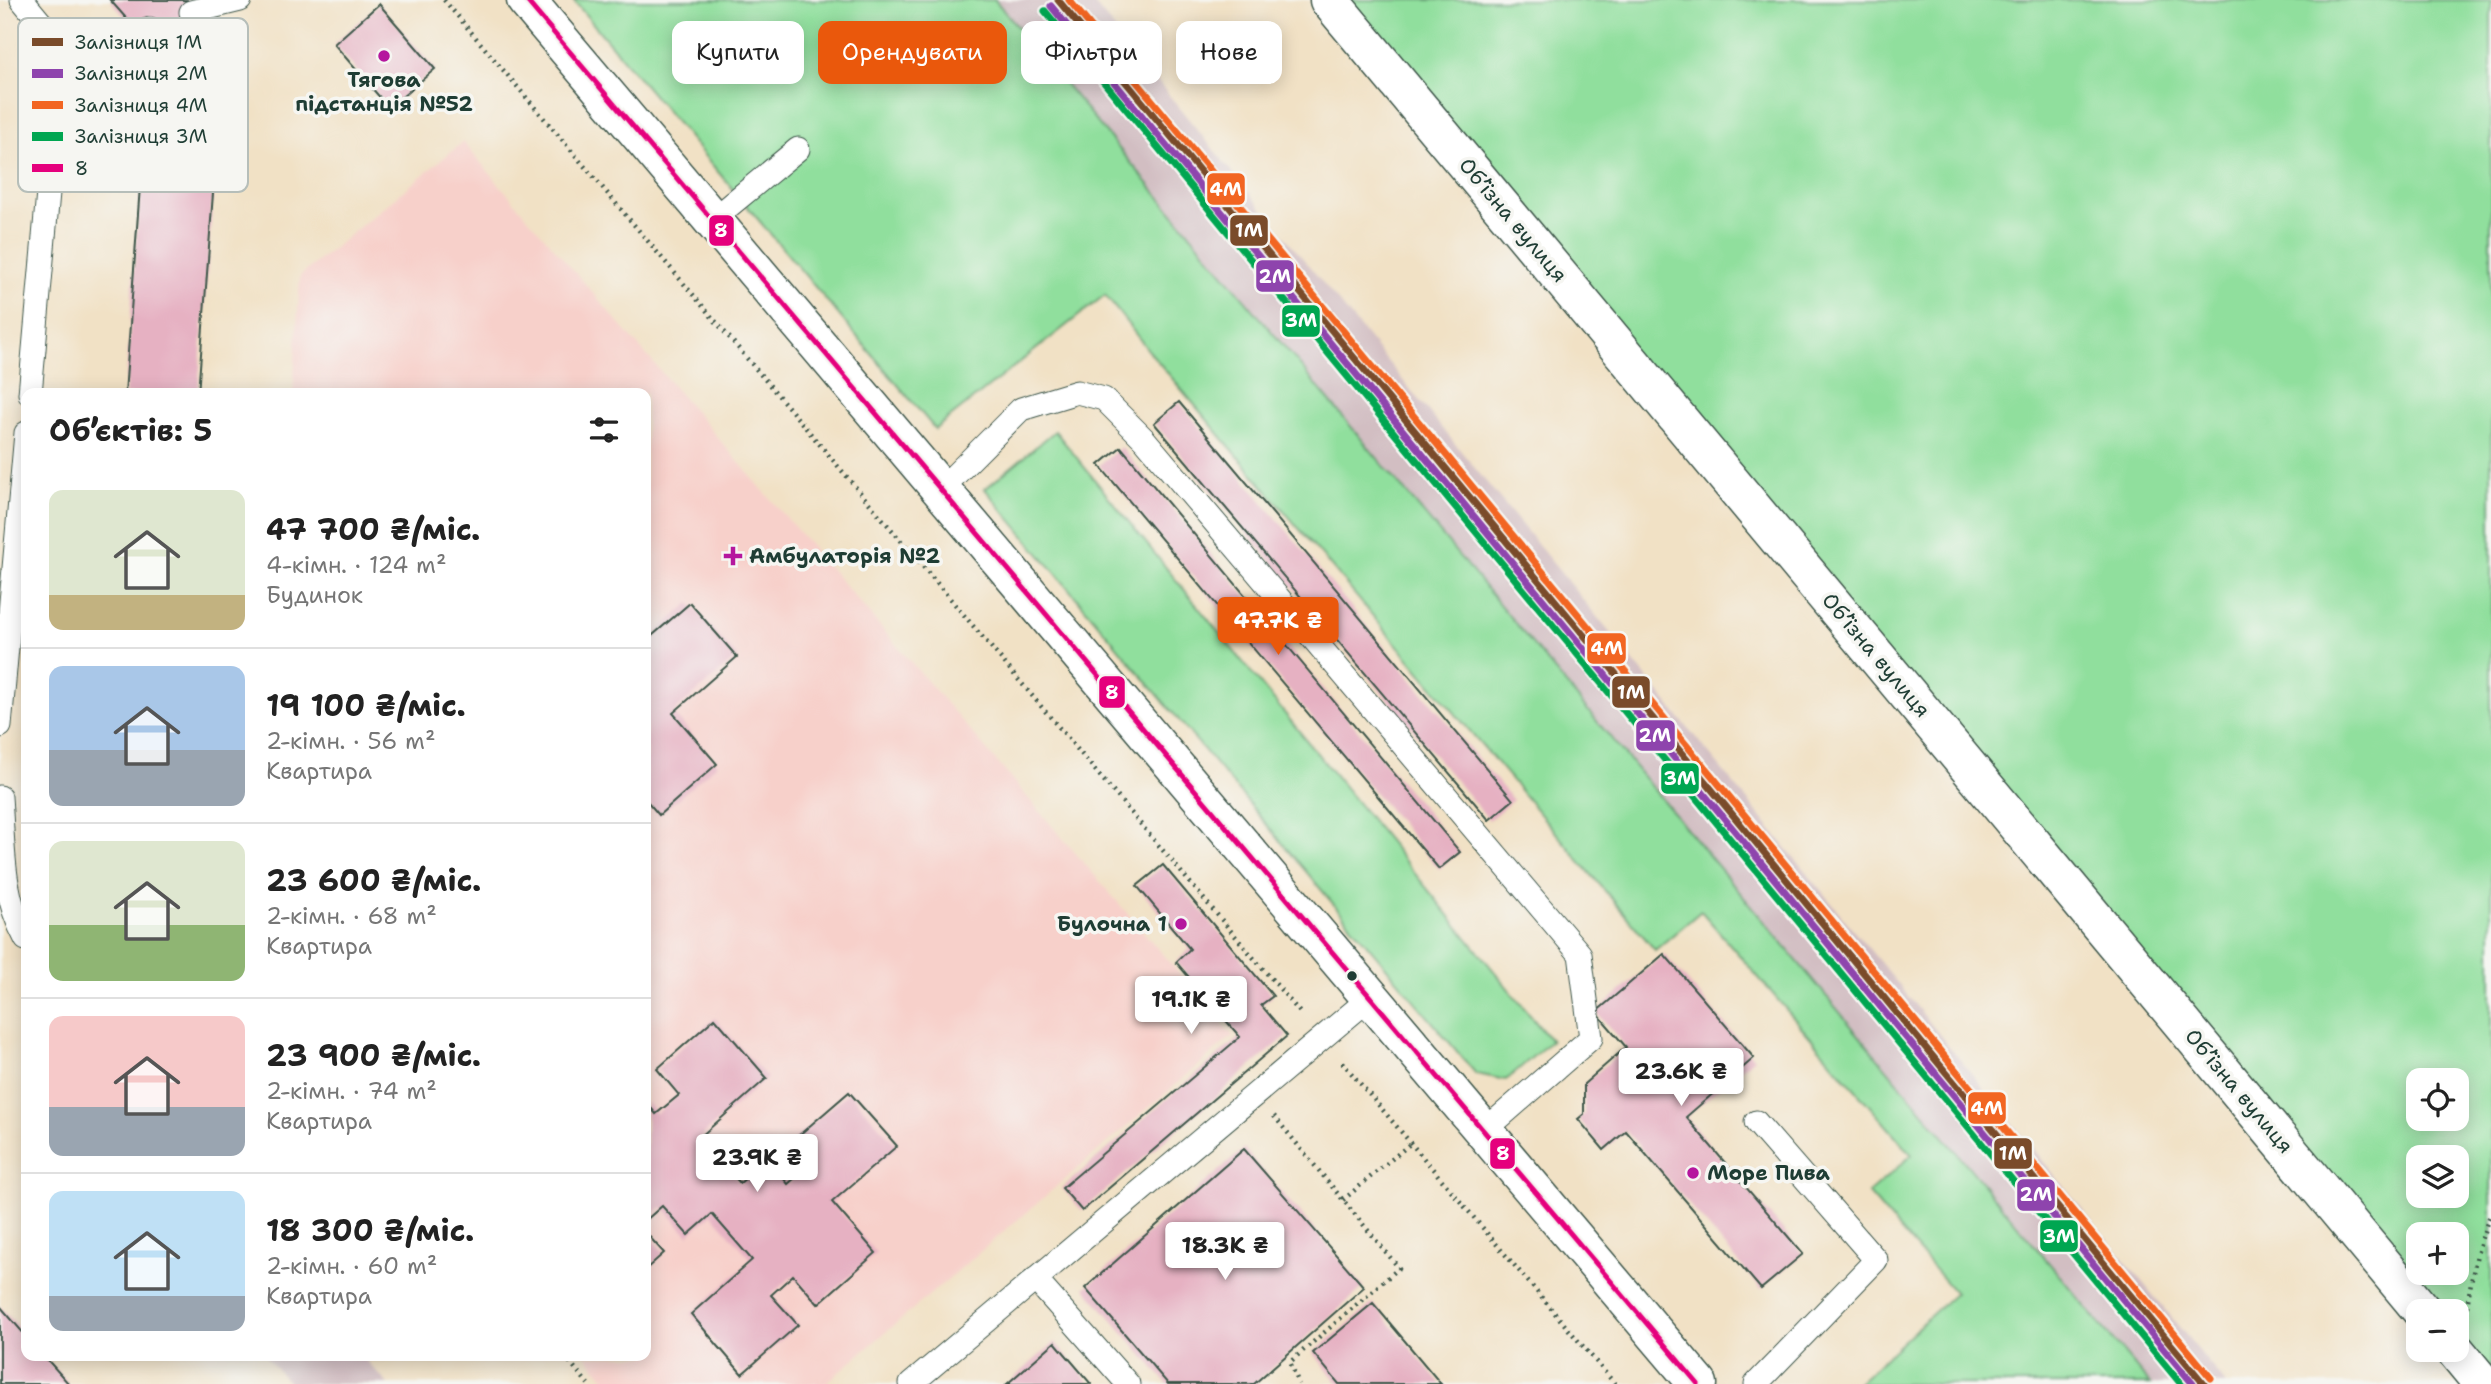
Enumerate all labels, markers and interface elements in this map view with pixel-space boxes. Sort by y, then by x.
legend [18,18,248,192]
chip: Купити [672,21,804,84]
chip: Орендувати [818,21,1007,84]
chip: Фільтри [1021,21,1162,84]
chip: Нове [1176,21,1282,84]
text: Залізниця 1М [75,30,202,55]
marker: Тягова підстанція №52 [376,48,392,64]
text: Залізниця 2М [75,61,208,86]
place label: Тягова підстанція №52 [295,66,473,118]
text: Залізниця 4М [75,93,208,118]
text: Залізниця 3М [75,124,208,149]
street label: Обʼїзна вулиця [1453,152,1573,288]
text: 8 [75,156,88,181]
line badge: 4М [1206,172,1246,206]
text: 4М [1210,177,1242,202]
line badge: 8 [708,214,735,247]
line badge: 1М [1229,214,1269,247]
text: 8 [714,218,728,243]
text: 1М [1235,218,1263,243]
line badge: 2М [1255,259,1295,293]
text: 2М [1259,264,1291,289]
line badge: 3М [1281,304,1321,338]
text: 3М [1285,308,1317,333]
text: Об’єктів: 5 [49,410,212,451]
icon: filters [585,411,623,449]
text: 47 700 ₴/міс. [266,509,480,550]
icon: home [105,518,189,602]
place label: Амбулаторія №2 [749,542,941,570]
marker: Амбулаторія №2 [723,546,743,566]
text: 4-кімн. · 124 m² [266,550,447,580]
text: Будинок [266,580,363,610]
street label: Обʼїзна вулиця [1816,587,1936,723]
pin: 47.7K ₴ [1213,598,1343,657]
text: 47.7K ₴ [1234,605,1322,635]
line badge: 4М [1586,632,1627,665]
text: 4М [1591,636,1623,661]
line badge: 8 [1098,675,1126,709]
line badge: 1М [1611,675,1651,709]
text: 8 [1105,680,1119,705]
text: 1М [1617,680,1645,705]
text: 19 100 ₴/міс. [266,685,466,726]
icon: home [105,694,189,778]
line badge: 2М [1635,719,1676,752]
text: 2М [1639,723,1671,748]
text: 2-кімн. · 56 m² [266,726,436,756]
text: Квартира [266,756,372,786]
line badge: 3М [1660,762,1700,795]
text: 3М [1664,766,1696,791]
text: 23 600 ₴/міс. [266,860,481,901]
icon: home [105,869,189,953]
text: 2-кімн. · 68 m² [266,901,437,931]
place label: Булочна 1 [1057,910,1167,938]
marker: Булочна 1 [1173,916,1189,932]
text: Квартира [266,931,372,961]
unlabelled marker [1345,969,1359,983]
pin: 19.1K ₴ [1126,976,1256,1036]
text: 19.1K ₴ [1151,984,1231,1014]
street label: Обʼїзна вулиця [2179,1023,2299,1159]
text: 23 900 ₴/міс. [266,1035,481,1076]
icon: home [105,1044,189,1128]
pin: 23.6K ₴ [1616,1048,1746,1108]
text: 23.6K ₴ [1635,1056,1727,1086]
map controls [2406,1068,2469,1362]
button: locate [2406,1068,2469,1131]
text: 2-кімн. · 74 m² [266,1076,437,1106]
line badge: 4М [1967,1091,2007,1125]
text: 4М [1971,1096,2003,1121]
text: Квартира [266,1106,372,1136]
pin: 23.9K ₴ [692,1134,822,1194]
line badge: 8 [1489,1137,1516,1170]
line badge: 1М [1993,1137,2033,1170]
text: 8 [1496,1141,1510,1166]
text: 1М [1999,1141,2027,1166]
text: 23.9K ₴ [712,1142,802,1172]
button: layers [2406,1145,2469,1208]
place label: Море Пива [1707,1159,1831,1187]
marker: Море Пива [1685,1165,1701,1181]
line badge: 2М [2016,1178,2056,1212]
text: 2М [2020,1182,2052,1207]
text: 18 300 ₴/міс. [266,1210,474,1251]
icon: home [105,1219,189,1303]
line badge: 3М [2039,1219,2079,1253]
pin: 18.3K ₴ [1160,1222,1290,1282]
button: + [2406,1222,2469,1285]
text: 3М [2043,1224,2075,1249]
text: 18.3K ₴ [1181,1230,1269,1260]
text: 2-кімн. · 60 m² [266,1251,437,1281]
text: Квартира [266,1281,372,1311]
button: − [2406,1299,2469,1362]

